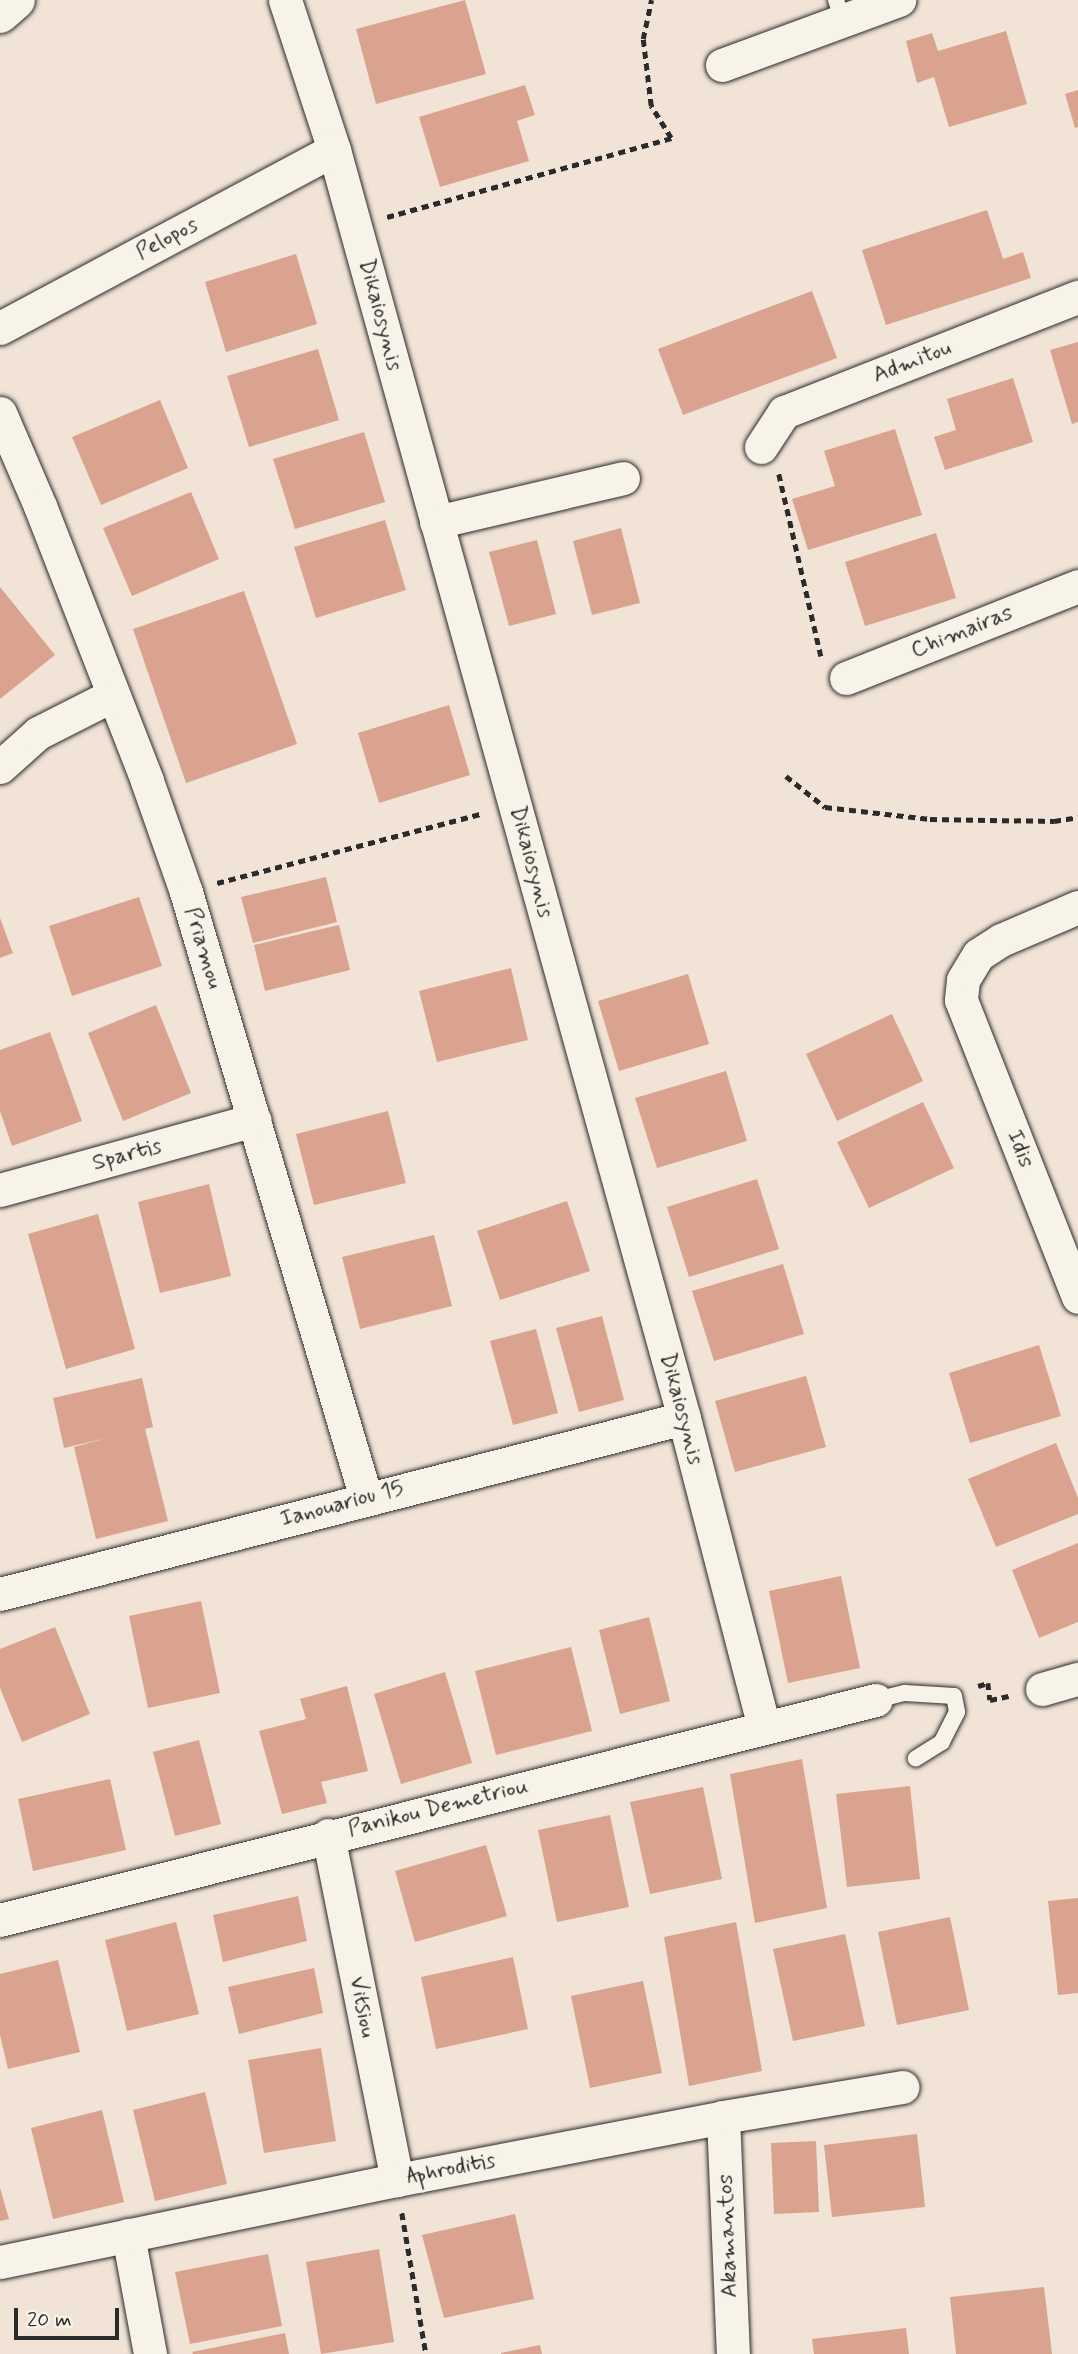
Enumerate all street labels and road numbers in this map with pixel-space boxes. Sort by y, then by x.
street label: Pelopos [131,211,203,267]
street label: Dikaiosynis [352,256,408,374]
street label: Admitou [869,334,955,390]
street label: Chimairas [907,599,1017,665]
street label: Dikaiosynis [503,803,559,921]
street label: Priamou [178,904,228,992]
street label: Idis [1000,1126,1040,1172]
street label: Spartis [89,1133,165,1177]
street label: Dikaiosynis [653,1350,709,1468]
street label: Ianouariou 15 [277,1474,407,1534]
street label: Panikou Demetriou [347,1773,529,1843]
street label: Vitsiou [343,1974,381,2040]
street label: Aphroditis [404,2147,498,2191]
street label: Akamantos [712,2174,744,2298]

